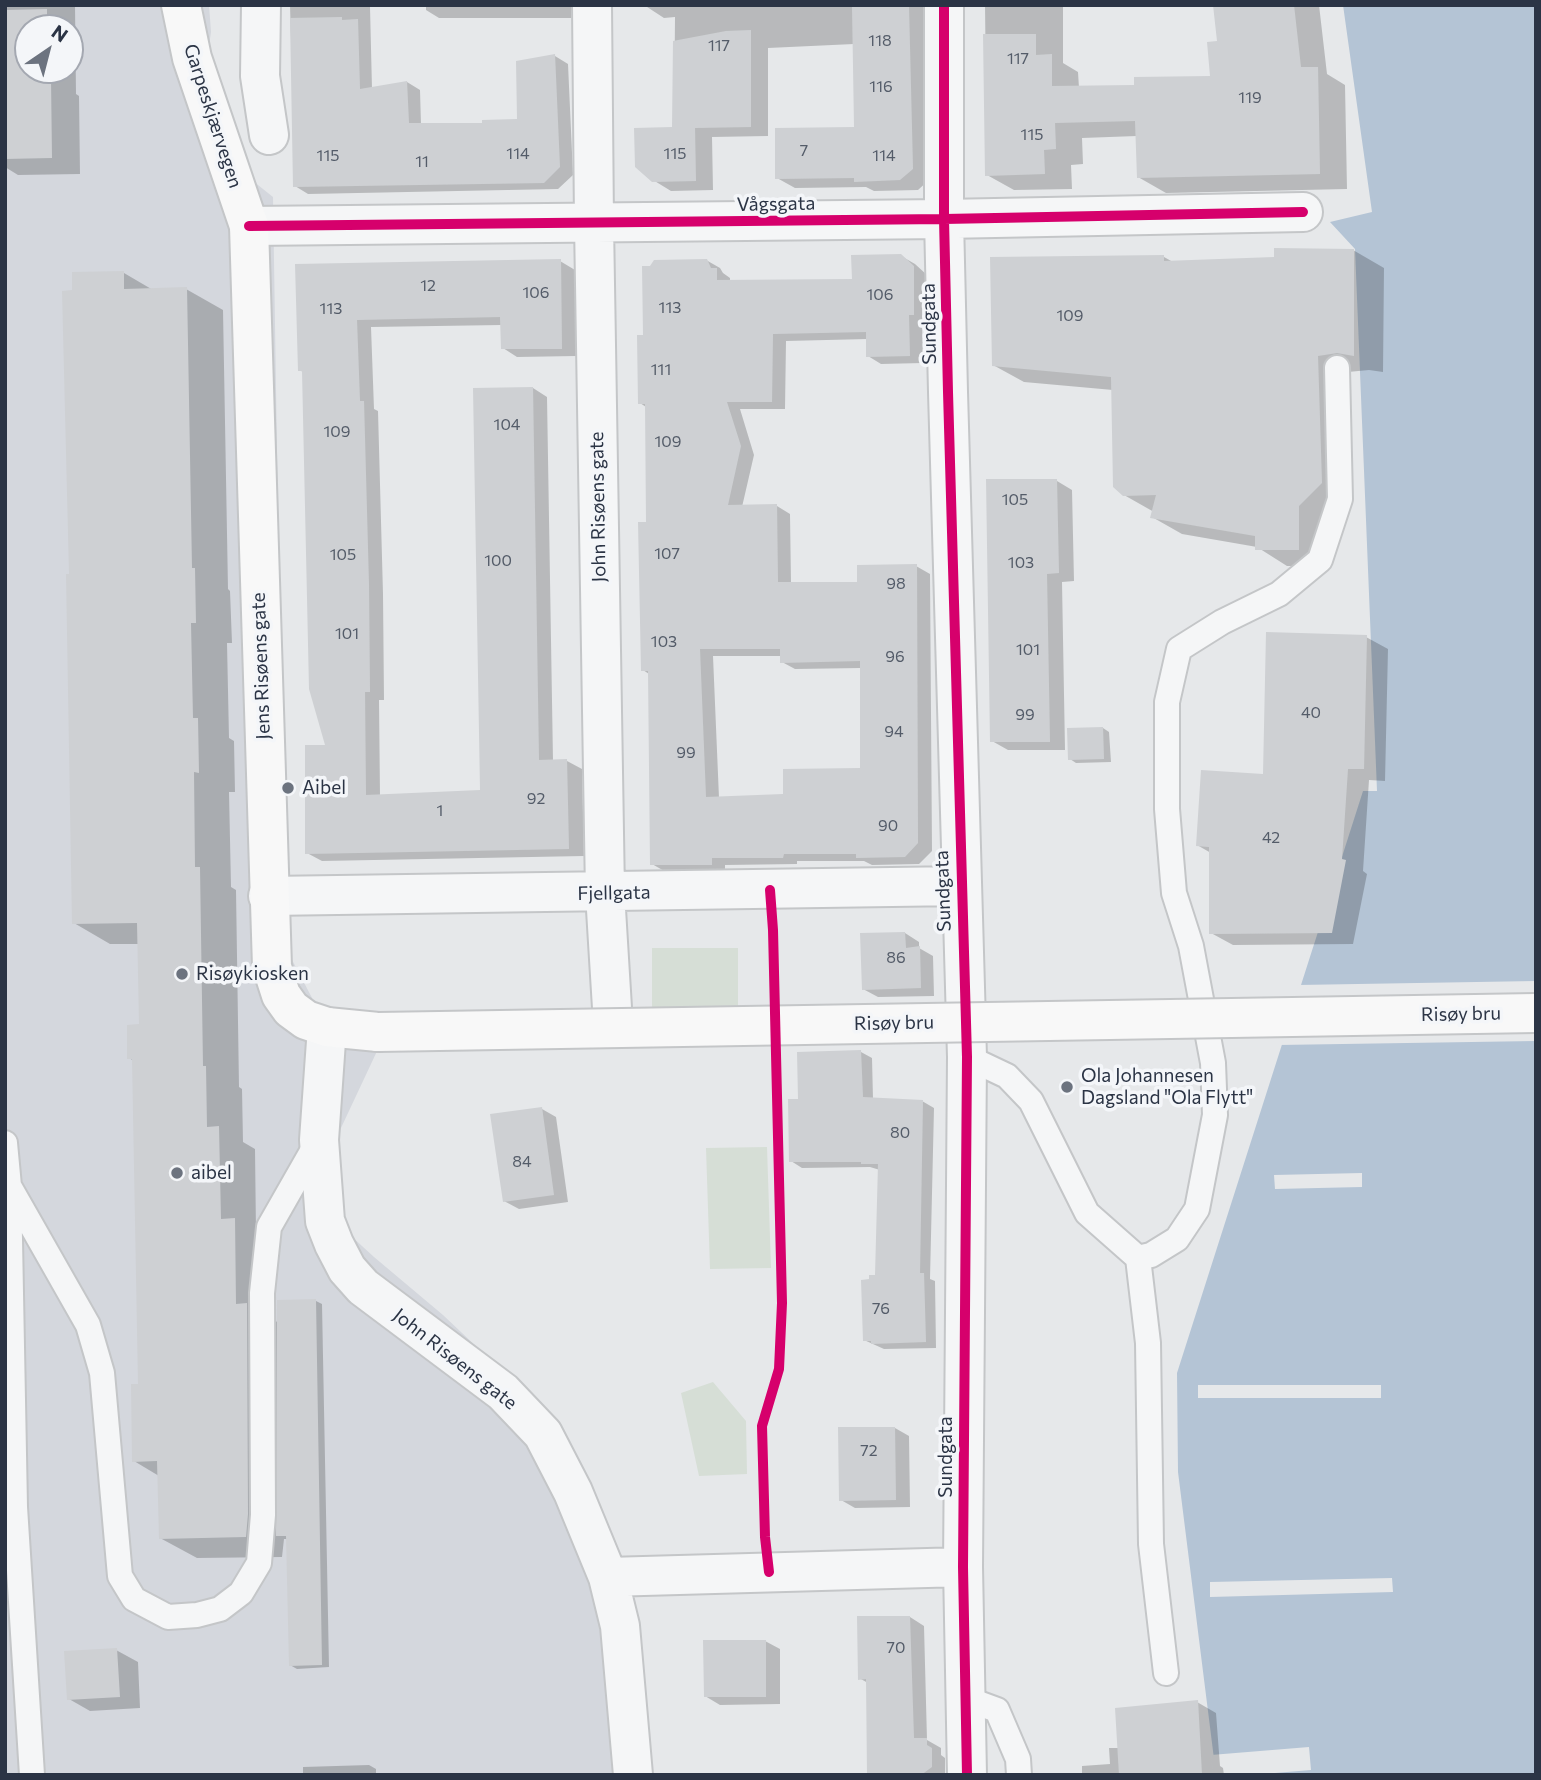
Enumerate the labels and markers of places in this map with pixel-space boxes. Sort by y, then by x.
place label: Aibel [302,777,346,799]
marker: Aibel [280,780,296,796]
place label: Risøykiosken [196,963,309,985]
marker: Risøykiosken [174,966,190,982]
place label: Ola Johannesen Dagsland "Ola Flytt" [1081,1065,1253,1109]
marker: Ola Johannesen Dagsland "Ola Flytt" [1059,1079,1075,1095]
place label: aibel [191,1162,232,1184]
marker: aibel [169,1165,185,1181]

